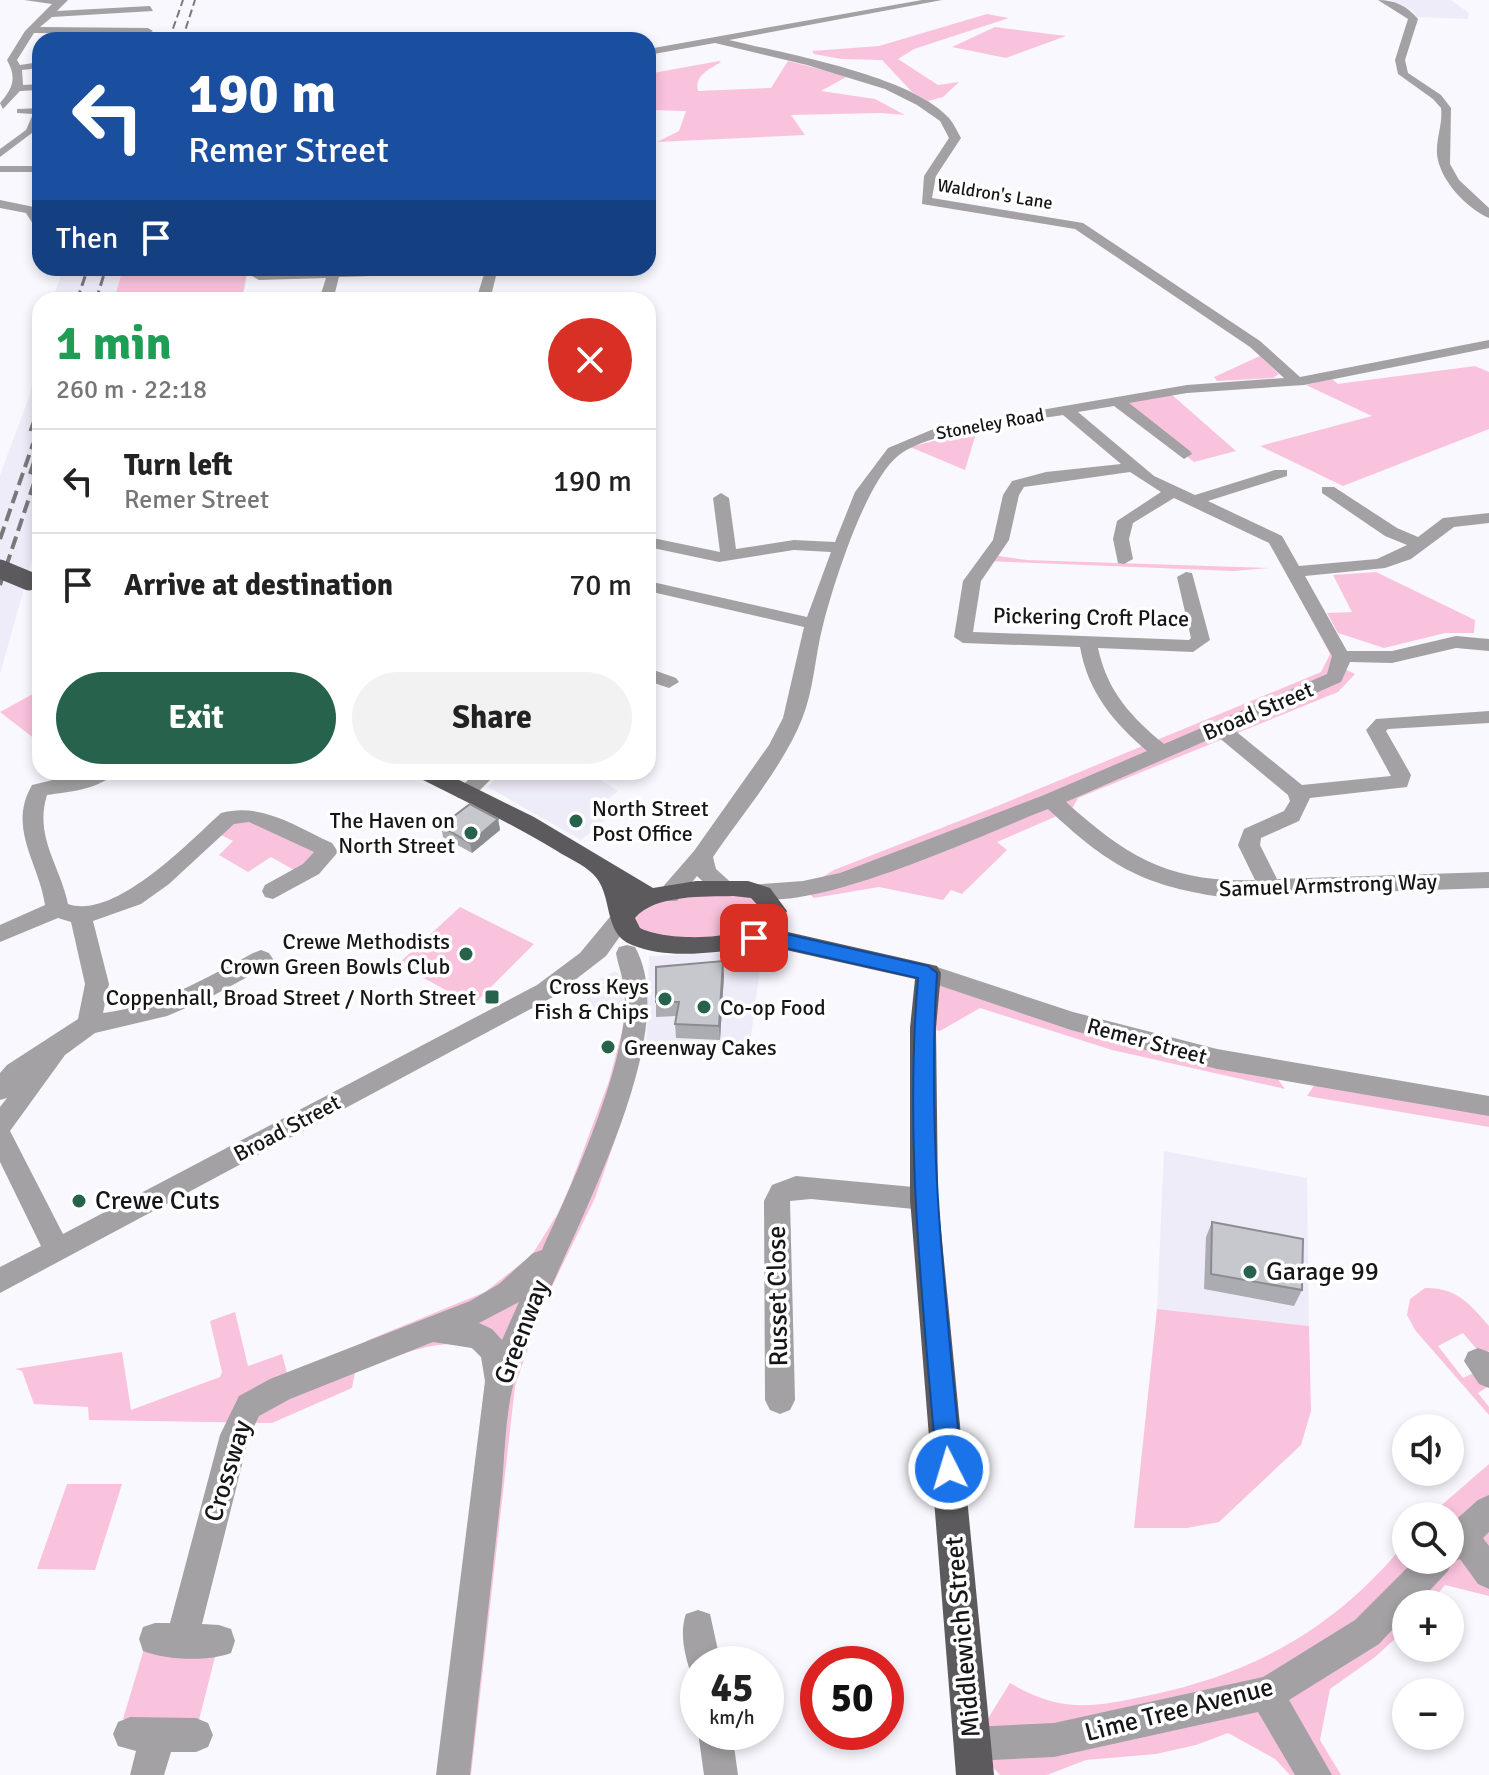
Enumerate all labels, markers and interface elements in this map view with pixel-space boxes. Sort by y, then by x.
text: 190 m [188,59,336,128]
icon: left [56,64,160,168]
text: Remer Street [188,128,389,173]
street label: Waldron's Lane [936,174,1054,214]
icon: arrive [134,216,178,260]
text: Then [56,220,118,257]
text: 1 min [56,314,172,373]
button: close [548,318,632,402]
text: 260 m · 22:18 [56,374,207,406]
street label: Stoneley Road [934,404,1046,444]
text: Turn left [124,447,233,484]
icon: left [56,459,100,503]
text: 190 m [553,463,632,500]
text: Remer Street [124,484,269,516]
icon: arrive [56,563,100,607]
text: Arrive at destination [124,567,393,604]
text: 70 m [569,567,632,604]
street label: Pickering Croft Place [993,602,1189,632]
button: Exit [56,672,336,764]
button: Share [352,672,632,764]
street label: Broad Street [1199,676,1317,746]
place label: North Street Post Office [592,795,709,847]
place label: The Haven on North Street [330,807,455,859]
marker: North Street Post Office [567,812,585,830]
marker: The Haven on North Street [462,824,480,842]
street label: Samuel Armstrong Way [1218,868,1438,902]
pin [720,904,788,972]
icon: arrive [732,916,776,960]
place label: Crewe Methodists Crown Green Bowls Club [220,928,450,980]
marker: Crewe Methodists Crown Green Bowls Club [457,945,475,963]
place label: Cross Keys Fish & Chips [534,973,649,1025]
place label: Coppenhall, Broad Street / North Street [106,984,476,1011]
marker: Coppenhall, Broad Street / North Street [483,988,501,1006]
marker: Cross Keys Fish & Chips [656,990,674,1008]
place label: Co-op Food [720,994,826,1021]
marker: Co-op Food [695,998,713,1016]
street label: Remer Street [1084,1012,1210,1070]
place label: Greenway Cakes [624,1034,777,1061]
marker: Greenway Cakes [599,1038,617,1056]
street label: Broad Street [229,1088,345,1167]
place label: Crewe Cuts [95,1185,220,1217]
marker: Crewe Cuts [70,1192,88,1210]
street label: Russet Close [761,1225,795,1367]
place label: Garage 99 [1266,1256,1379,1288]
marker: Garage 99 [1241,1263,1259,1281]
street label: Greenway [488,1275,556,1389]
map controls [1392,1414,1464,1750]
button: sound [1392,1414,1464,1486]
street label: Crossway [197,1416,259,1526]
position arrow [907,1427,991,1511]
button: search [1392,1502,1464,1574]
street label: Middlewich Street [938,1535,988,1739]
button: + [1392,1590,1464,1662]
speed limit sign: 50 [800,1646,904,1750]
text: 45 [710,1663,754,1713]
street label: Lime Tree Avenue [1081,1671,1277,1749]
button: − [1392,1678,1464,1750]
text: km/h [709,1705,755,1730]

